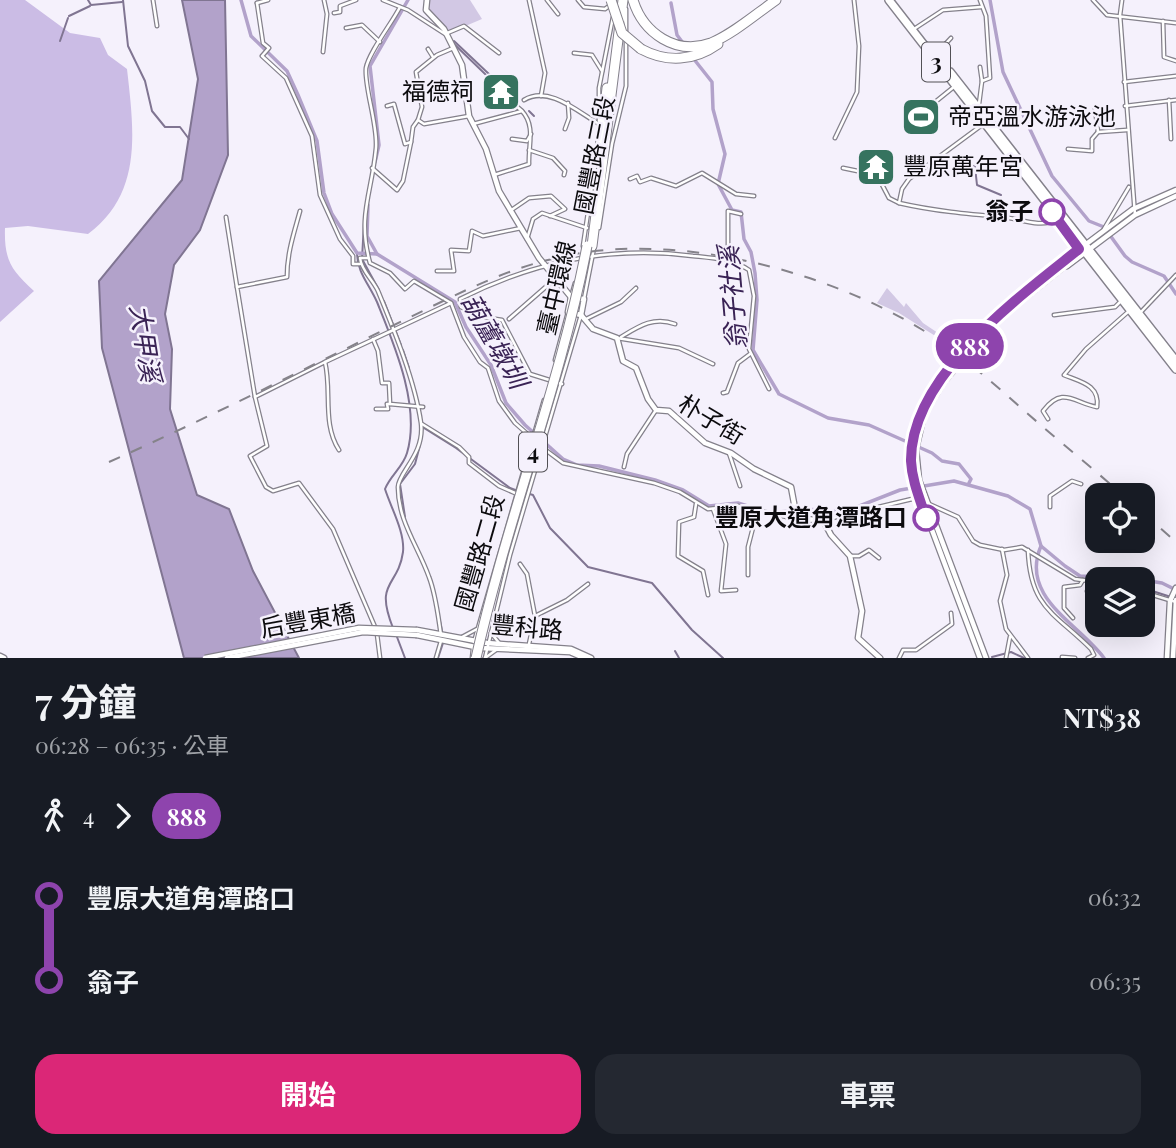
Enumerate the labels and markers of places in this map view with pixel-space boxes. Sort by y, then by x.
temple icon: 福德祠 [480,71,522,113]
place label: 福德祠 [402,74,474,106]
sports icon: 帝亞溫水游泳池 [900,96,942,138]
place label: 帝亞溫水游泳池 [948,99,1116,131]
temple icon: 豐原萬年宮 [855,146,897,188]
place label: 豐原萬年宮 [903,149,1023,181]
place label: 翁子 [985,194,1033,226]
marker: 翁子 [1039,199,1065,225]
place label: 豐原大道角潭路口 [715,500,907,532]
marker: 豐原大道角潭路口 [913,505,939,531]

